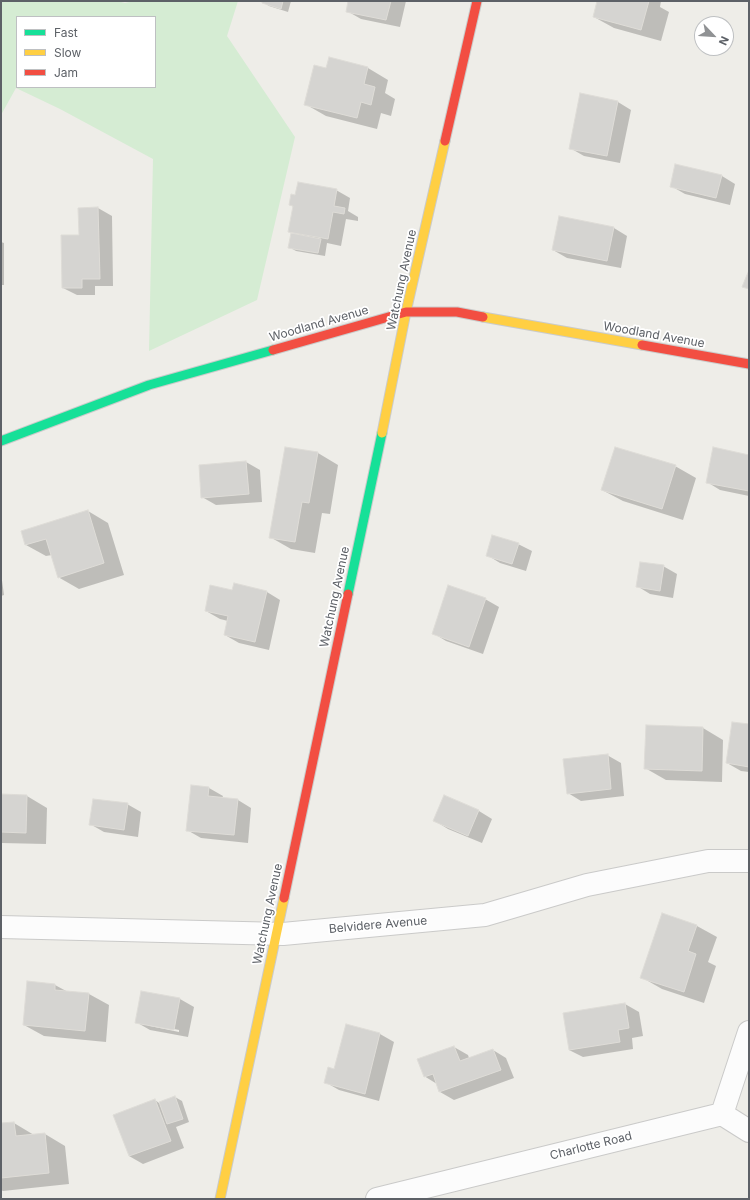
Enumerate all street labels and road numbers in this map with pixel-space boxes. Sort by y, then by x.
street label: Watchung Avenue [384,228,420,332]
street label: Woodland Avenue [268,303,370,345]
street label: Woodland Avenue [602,319,706,351]
street label: Watchung Avenue [317,545,353,649]
street label: Watchung Avenue [250,862,286,966]
street label: Belvidere Avenue [328,914,428,936]
street label: Charlotte Road [548,1129,634,1163]

